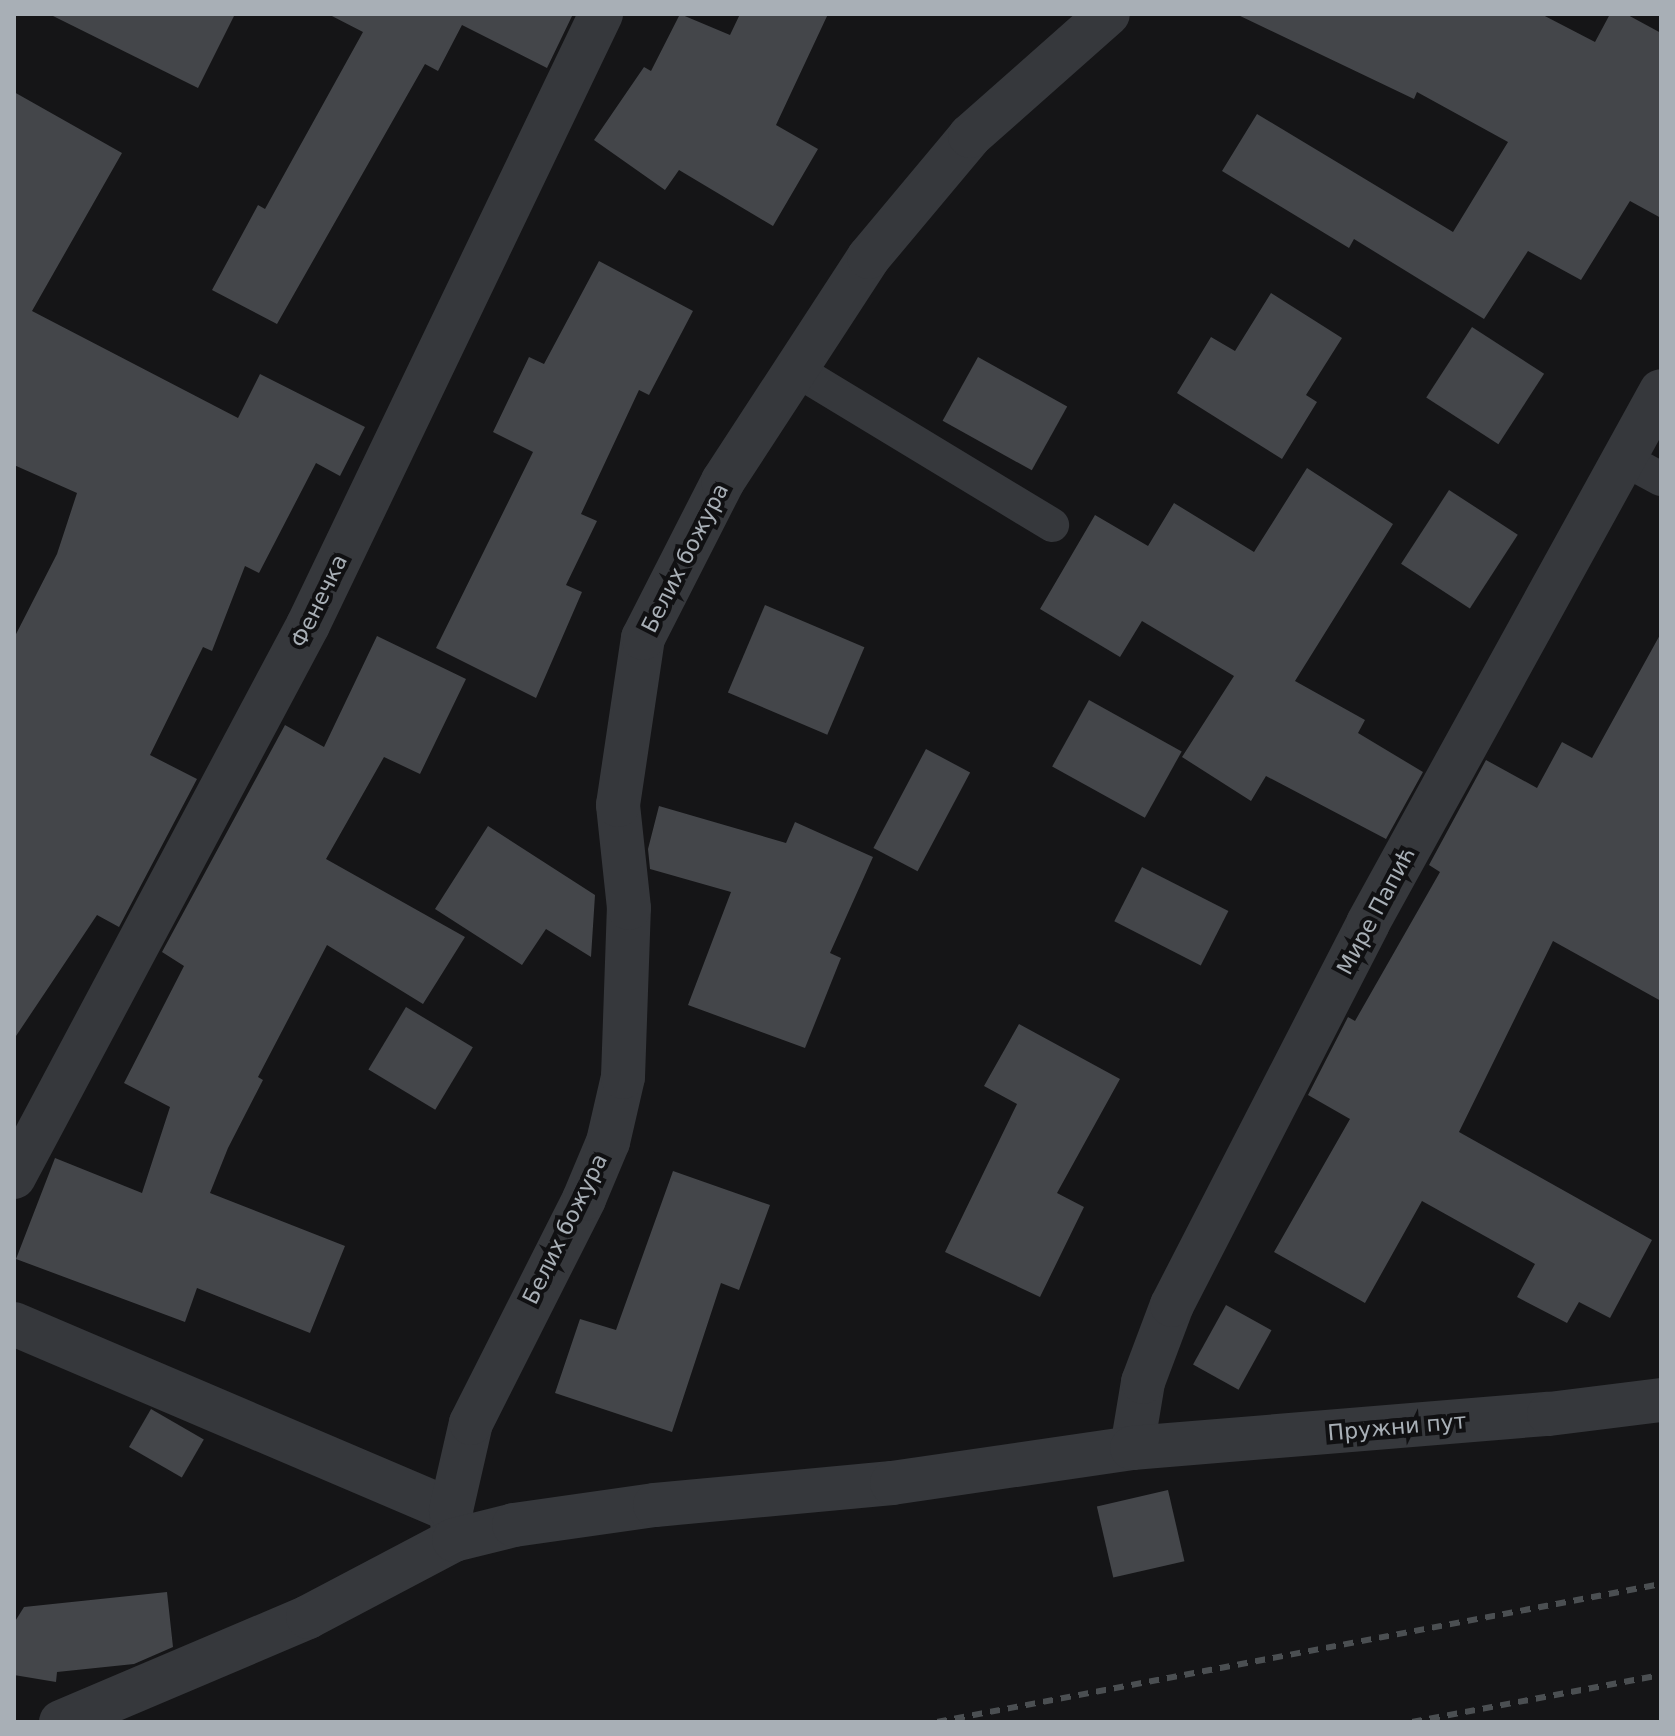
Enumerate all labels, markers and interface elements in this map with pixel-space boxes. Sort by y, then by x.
street label: Белих божура [636,479,734,637]
street label: Фенечка [285,550,353,652]
street label: Мире Папић [1331,843,1421,979]
street label: Белих божура [517,1149,613,1309]
street label: Пружни пут [1326,1408,1468,1446]

